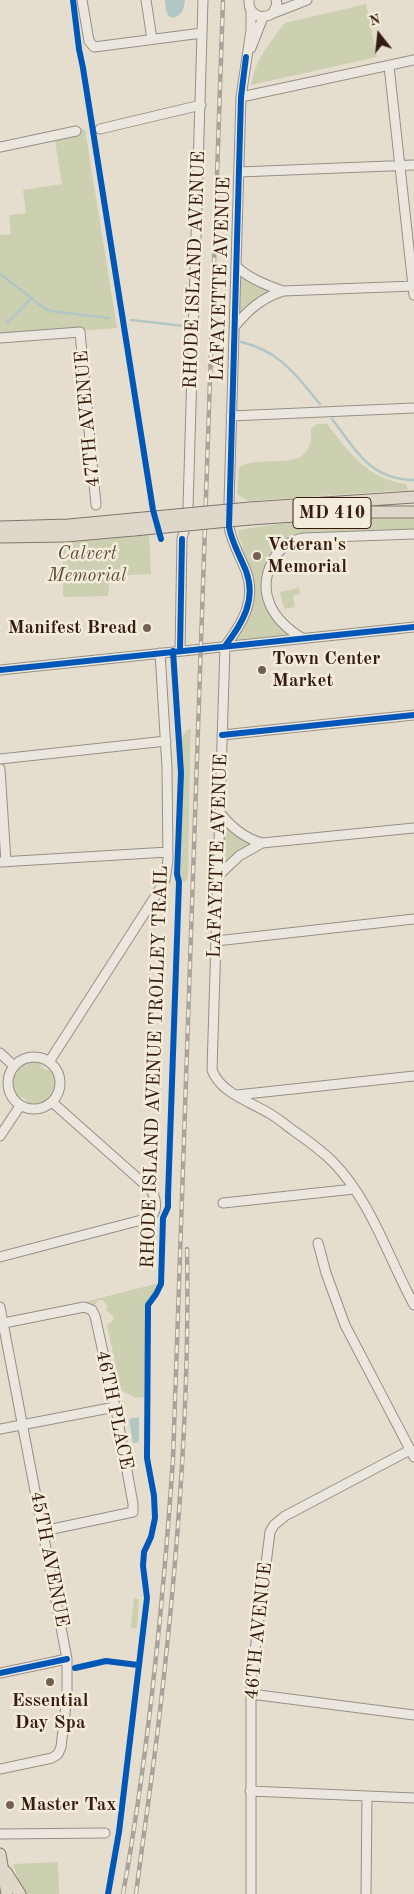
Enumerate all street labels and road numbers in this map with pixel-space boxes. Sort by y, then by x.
street label: RHODE ISLAND AVENUE [179,151,211,389]
street label: LAFAYETTE AVENUE [206,176,236,382]
street label: 47TH AVENUE [71,349,105,489]
road number: MD 410 [293,498,371,528]
street label: LAFAYETTE AVENUE [203,753,233,959]
street label: RHODE ISLAND AVENUE TROLLEY TRAIL [137,865,173,1269]
street label: 46TH PLACE [90,1348,138,1472]
street label: 45TH AVENUE [25,1489,73,1629]
street label: 46TH AVENUE [240,1561,278,1701]

